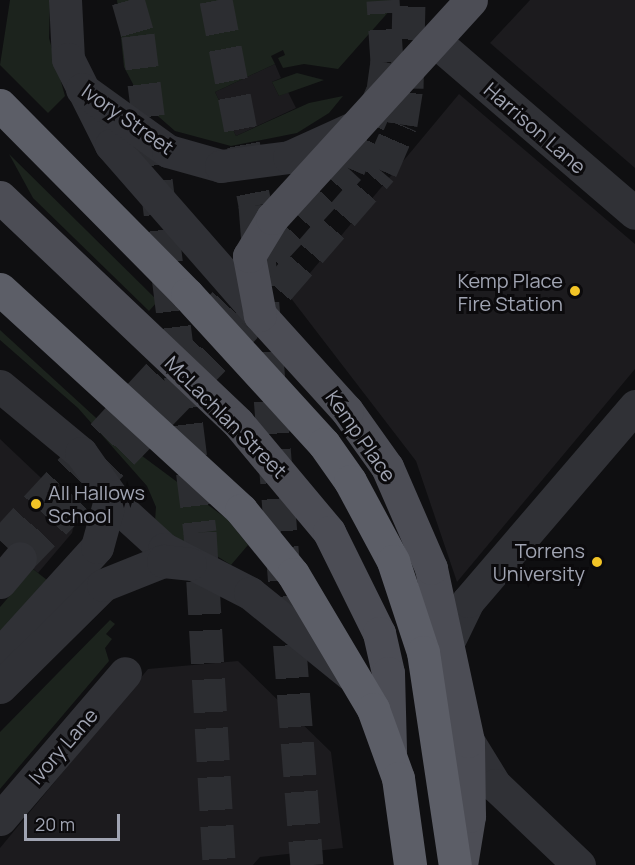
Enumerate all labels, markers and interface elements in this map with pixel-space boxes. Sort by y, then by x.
street label: Harrison Lane [479,77,591,179]
street label: Ivory Street [77,79,179,159]
place label: Kemp Place Fire Station [457,268,563,315]
marker: Kemp Place Fire Station [568,284,582,298]
street label: McLachlan Street [160,351,292,483]
street label: Kemp Place [321,386,401,486]
place label: All Hallows School [48,480,145,527]
marker: All Hallows School [29,497,43,511]
place label: Torrens University [493,538,585,585]
marker: Torrens University [590,555,604,569]
street label: Ivory Lane [24,703,102,789]
scale bar [27,802,123,840]
text: 20 m [35,812,75,836]

